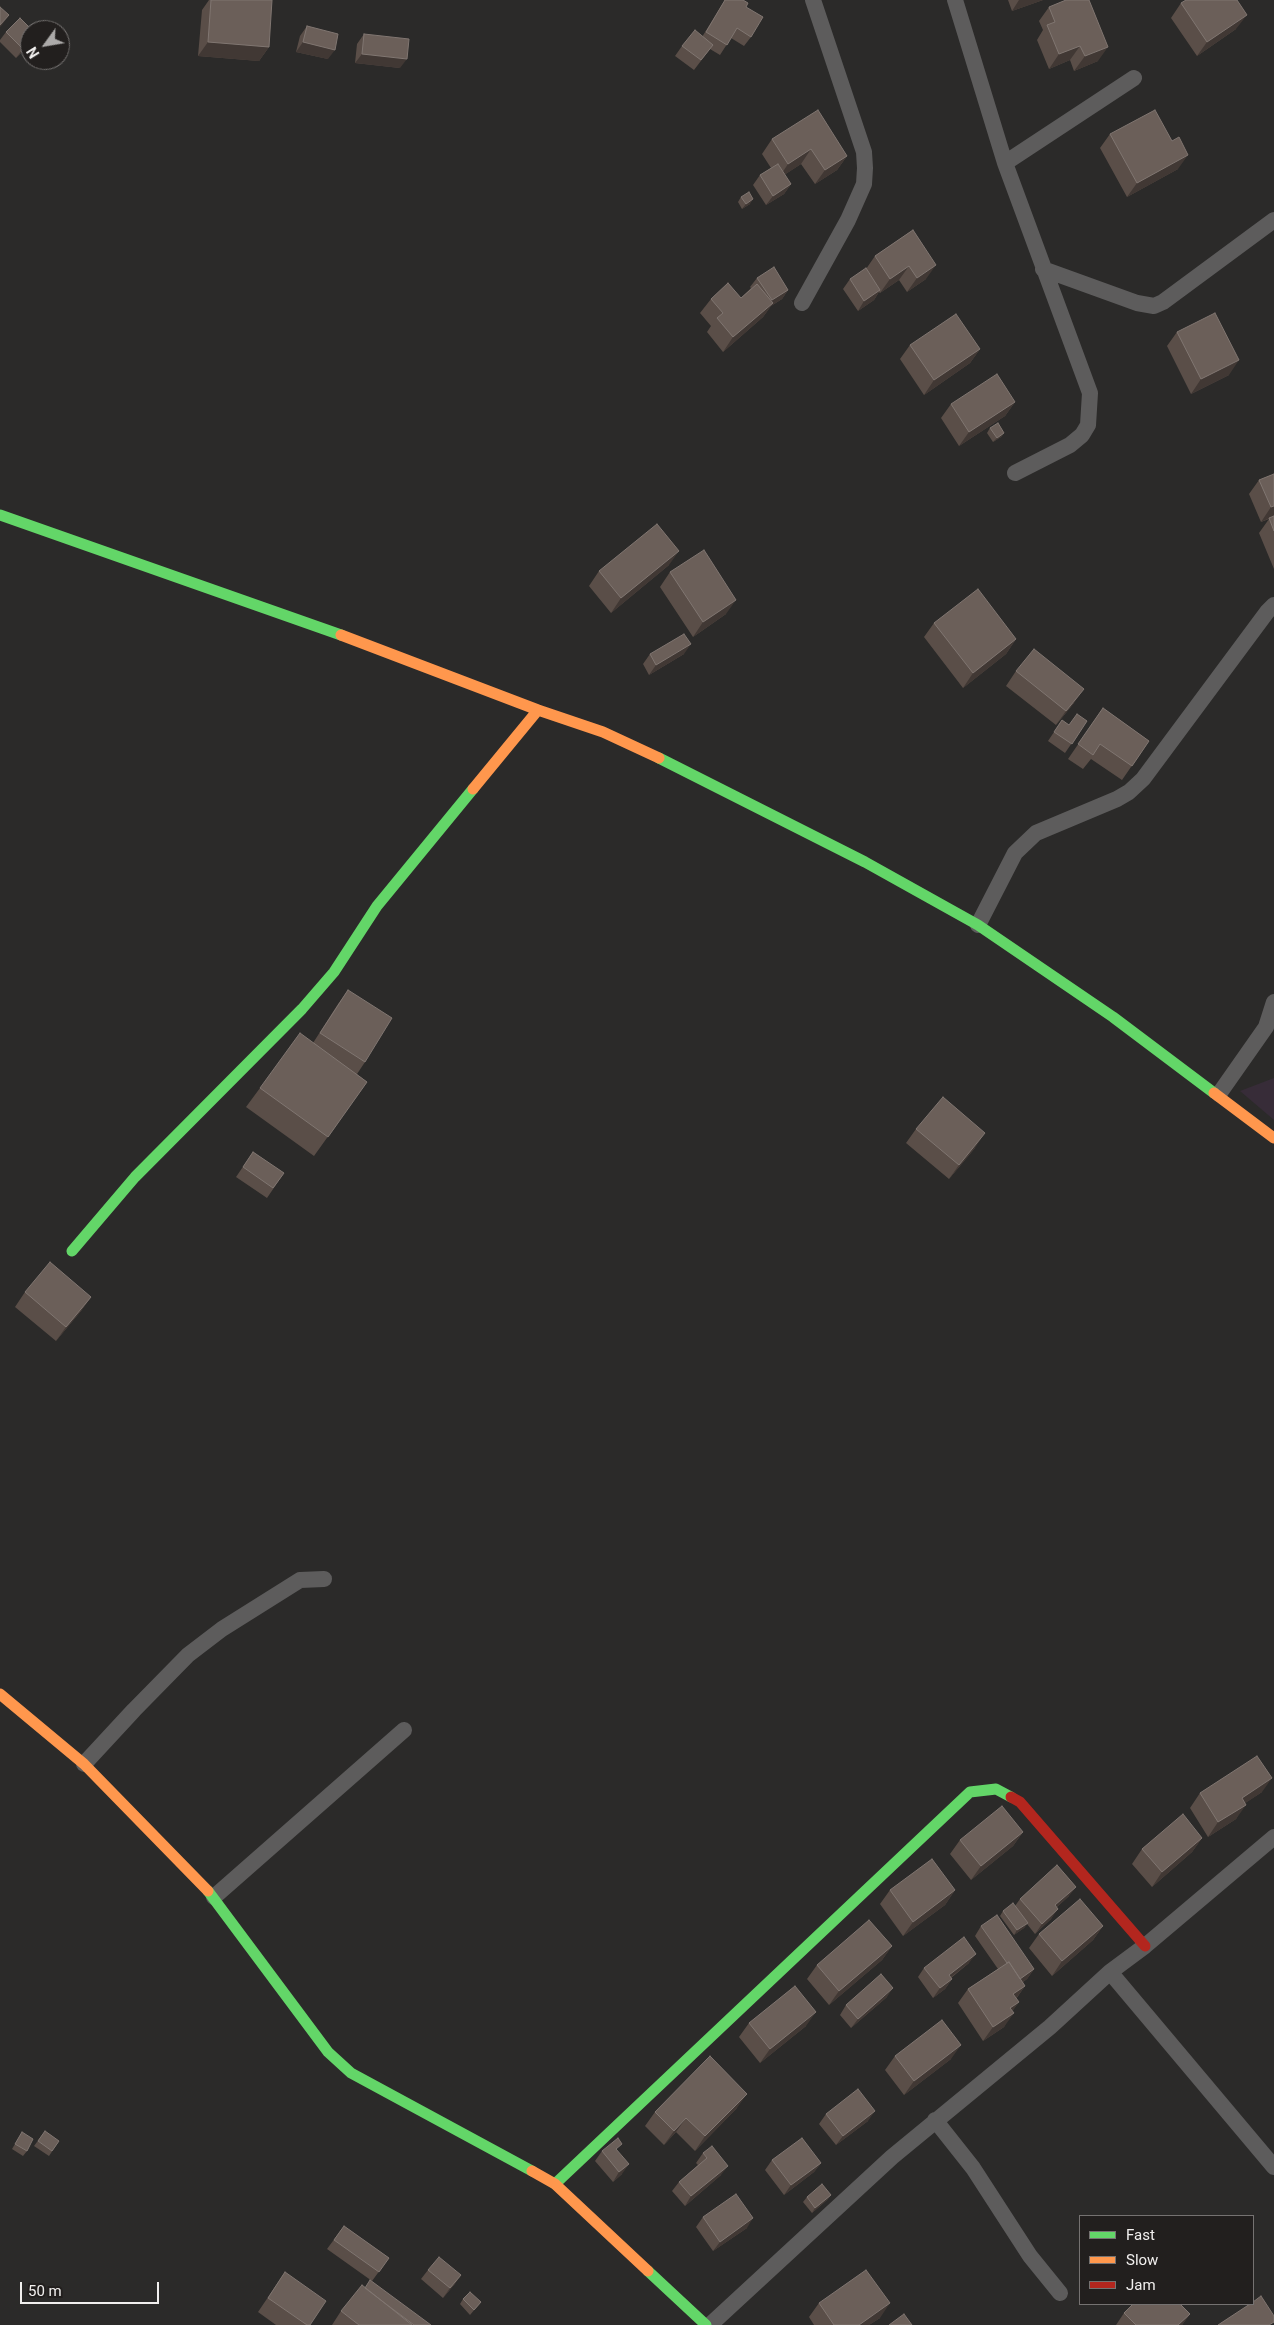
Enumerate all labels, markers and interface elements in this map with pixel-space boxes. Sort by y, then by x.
north arrow [20,20,70,70]
text: N [24,44,43,61]
legend [1079,2215,1254,2305]
text: Fast [1126,2226,1155,2244]
text: Slow [1126,2251,1158,2269]
scale bar [22,2272,161,2304]
text: Jam [1126,2276,1156,2294]
text: 50 m [28,2282,62,2300]

